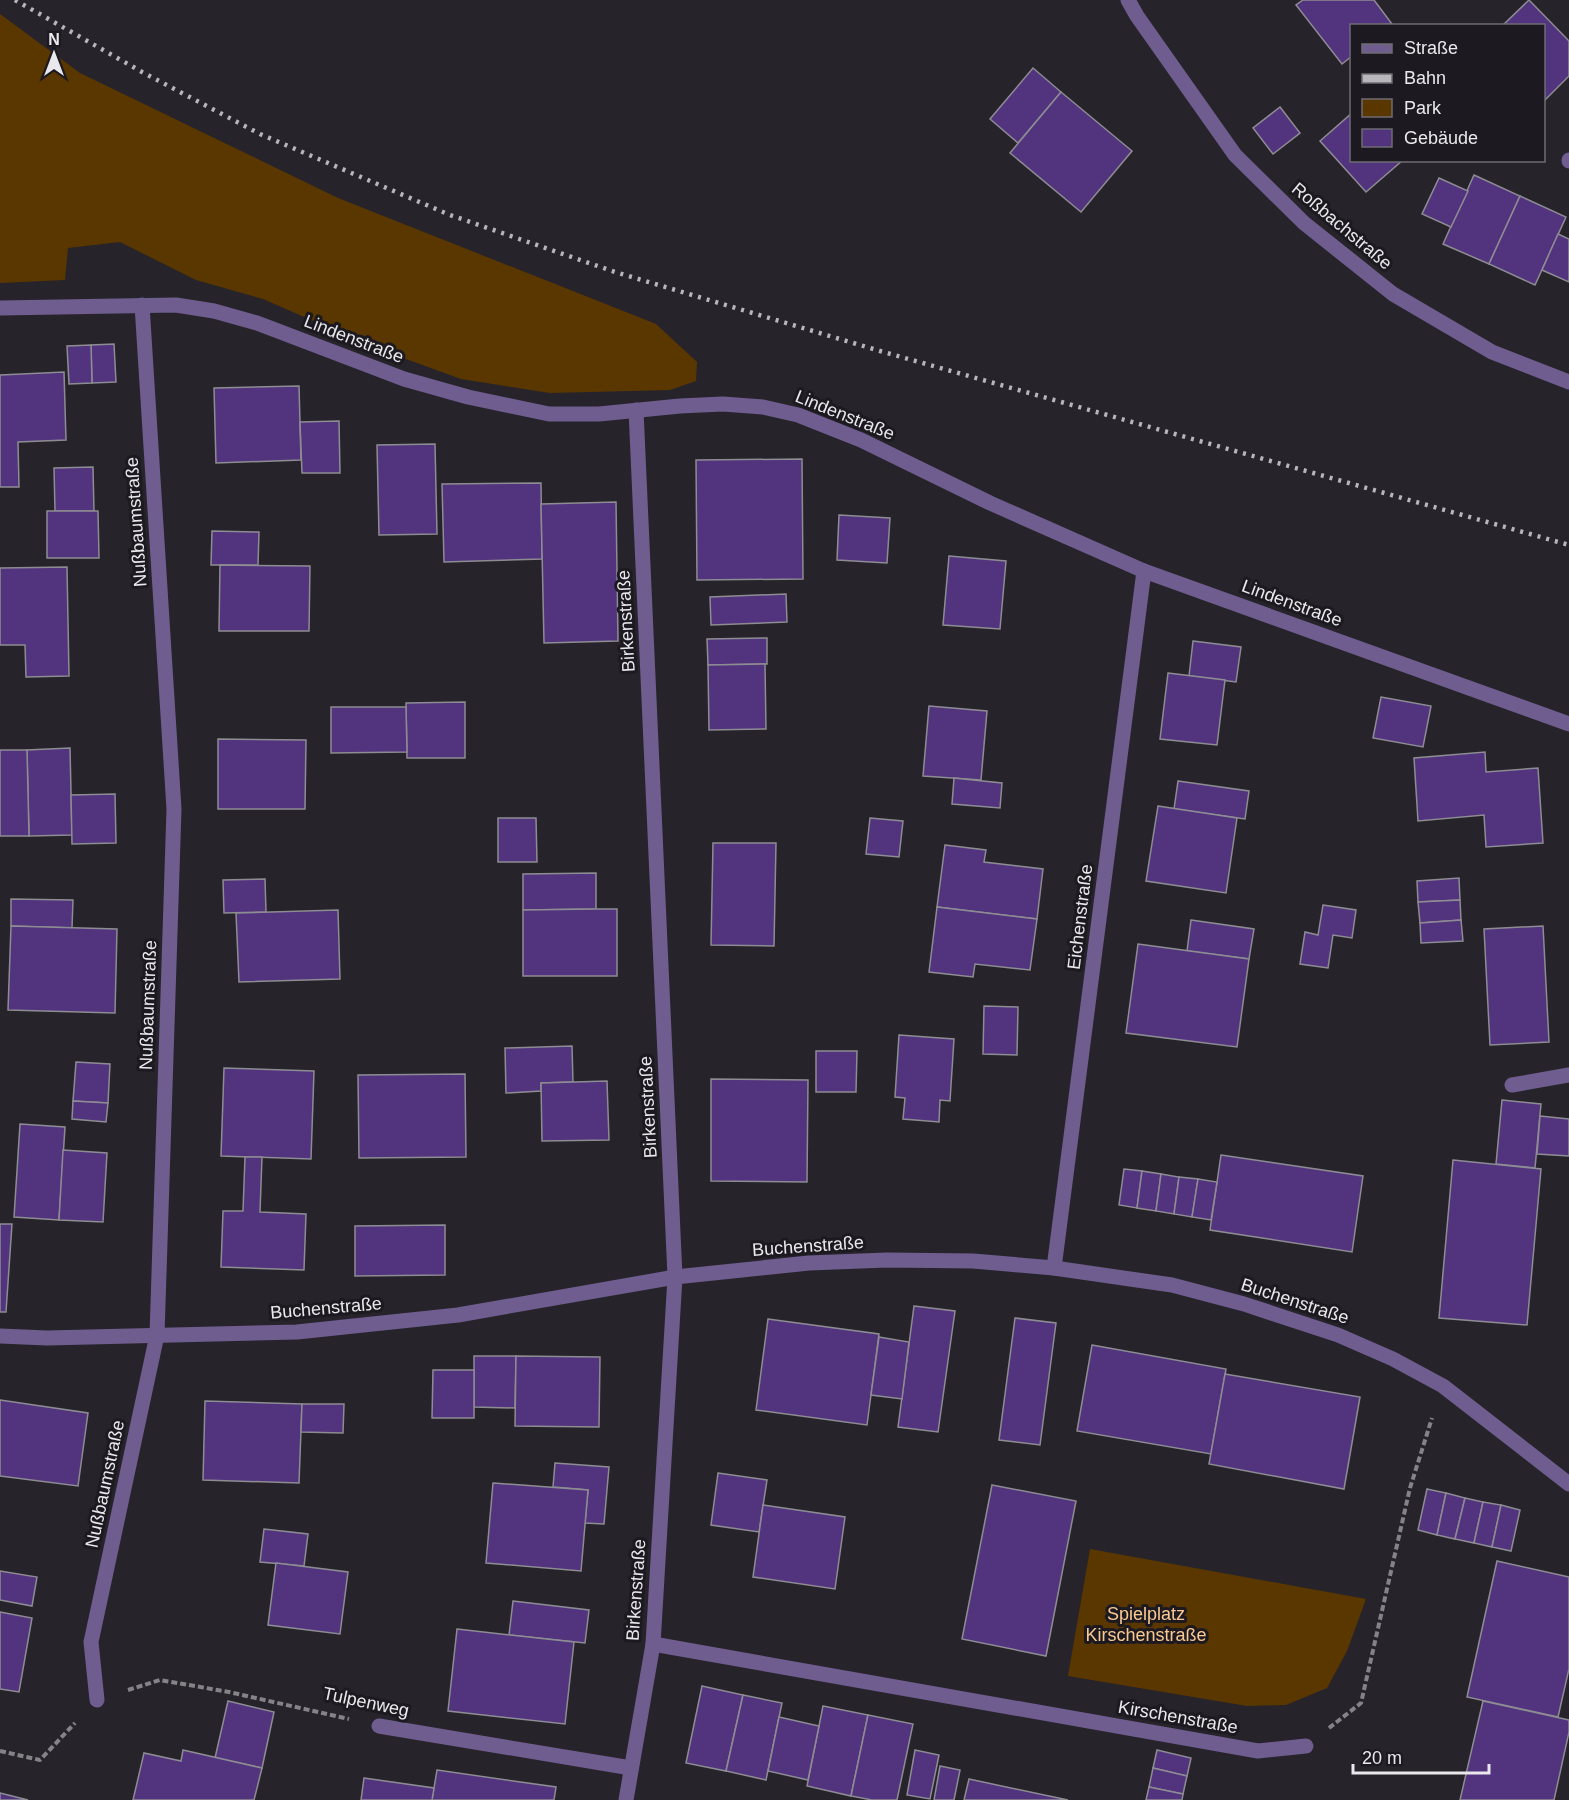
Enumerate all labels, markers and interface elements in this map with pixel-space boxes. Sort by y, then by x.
north arrow [24,24,84,84]
legend [1350,24,1545,162]
text: N [48,31,60,48]
text: Straße [1404,38,1458,58]
text: Bahn [1404,68,1446,88]
text: Park [1404,98,1442,118]
text: Gebäude [1404,128,1478,148]
street label: Roßbachstraße [1288,178,1396,274]
street label: Lindenstraße [301,311,407,367]
street label: Lindenstraße [793,386,897,444]
street label: Nußbaumstraße [121,456,151,588]
street label: Birkenstraße [613,570,639,672]
street label: Lindenstraße [1239,576,1345,630]
street label: Eichenstraße [1064,863,1096,971]
street label: Nußbaumstraße [136,940,160,1070]
street label: Birkenstraße [635,1056,661,1158]
street label: Buchenstraße [751,1232,865,1260]
street label: Buchenstraße [1239,1274,1351,1328]
street label: Buchenstraße [269,1293,383,1323]
street label: Nußbaumstraße [82,1418,128,1550]
street label: Birkenstraße [622,1538,650,1642]
park label: Spielplatz Kirschenstraße [1085,1604,1207,1645]
street label: Tulpenweg [321,1683,411,1721]
street label: Kirschenstraße [1117,1697,1239,1737]
scale bar [1353,1737,1490,1775]
text: 20 m [1362,1748,1402,1768]

